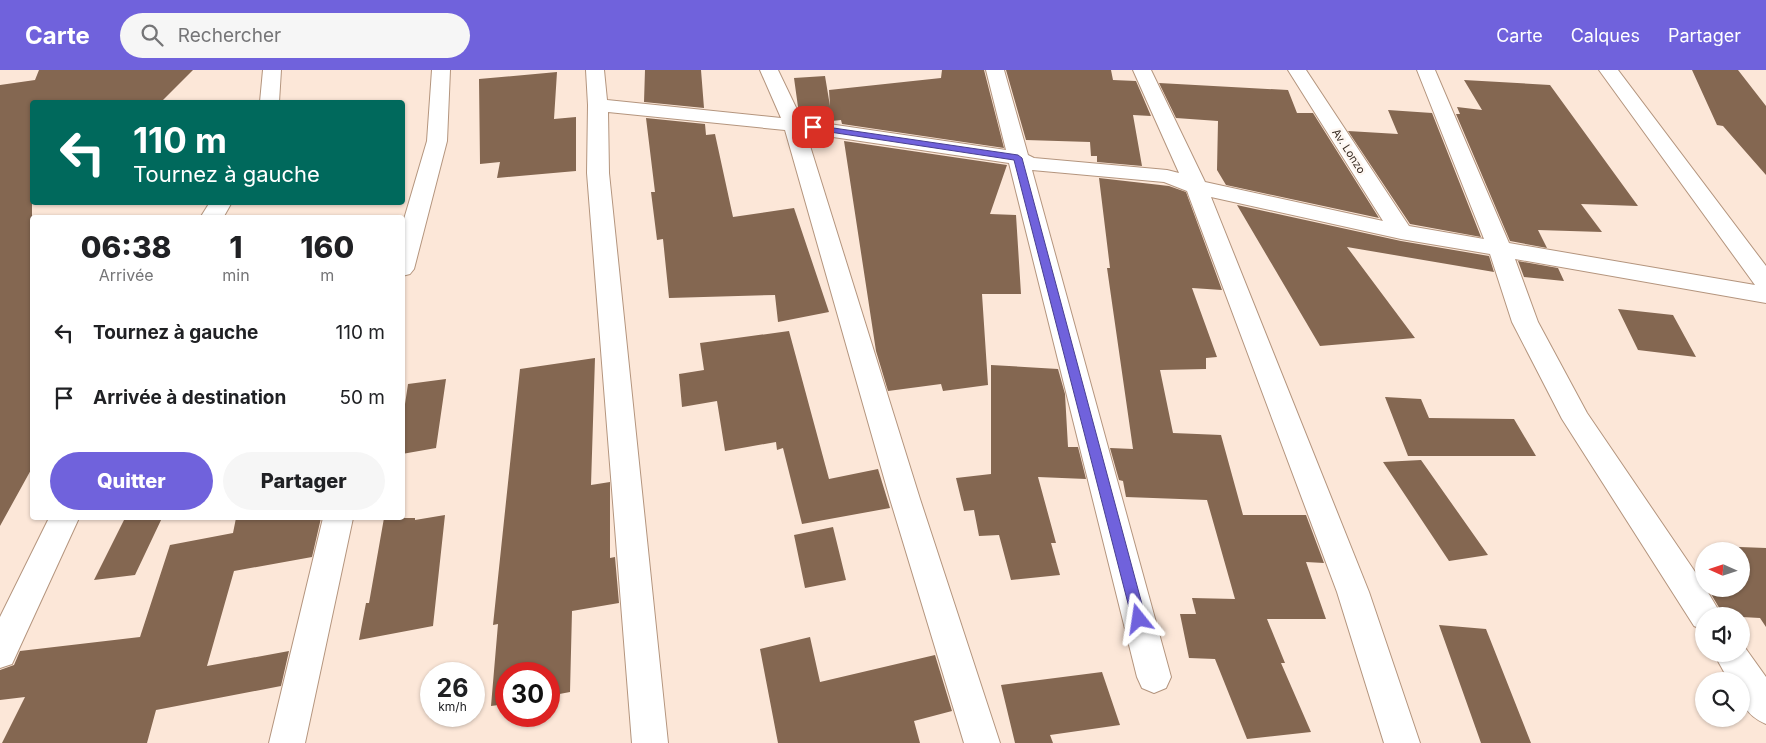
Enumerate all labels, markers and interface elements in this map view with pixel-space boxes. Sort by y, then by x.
search box [120,13,470,58]
text: Carte [25,21,90,50]
icon: search [138,21,166,49]
text: Rechercher [178,24,281,47]
text: Carte [1496,25,1543,46]
text: Calques [1571,25,1640,46]
text: Partager [1668,25,1741,46]
pin [792,106,834,148]
icon: arrive [799,113,827,141]
text: 110 m [133,119,227,161]
icon: left [50,120,115,185]
street label: Av. Lonzo [1329,126,1369,176]
text: Tournez à gauche [133,161,320,187]
text: 06:38 [81,229,172,265]
text: 1 [229,229,243,265]
text: 160 [300,229,354,265]
text: Arrivée [99,265,154,285]
text: min [222,265,250,285]
text: m [320,265,334,285]
icon: left [50,319,78,347]
text: Tournez à gauche [93,321,258,344]
text: 110 m [336,321,385,344]
icon: arrive [50,384,78,412]
text: Arrivée à destination [93,386,286,409]
text: 50 m [339,386,385,409]
button: Quitter [50,452,213,510]
button: Partager [223,452,385,510]
north arrow [1695,542,1750,598]
map controls [1695,542,1750,727]
position arrow [1112,592,1164,644]
button: sound [1695,607,1750,662]
speed limit sign: 30 [495,662,560,727]
button: search [1695,672,1750,727]
text: 26 [437,673,468,703]
text: km/h [438,699,467,714]

